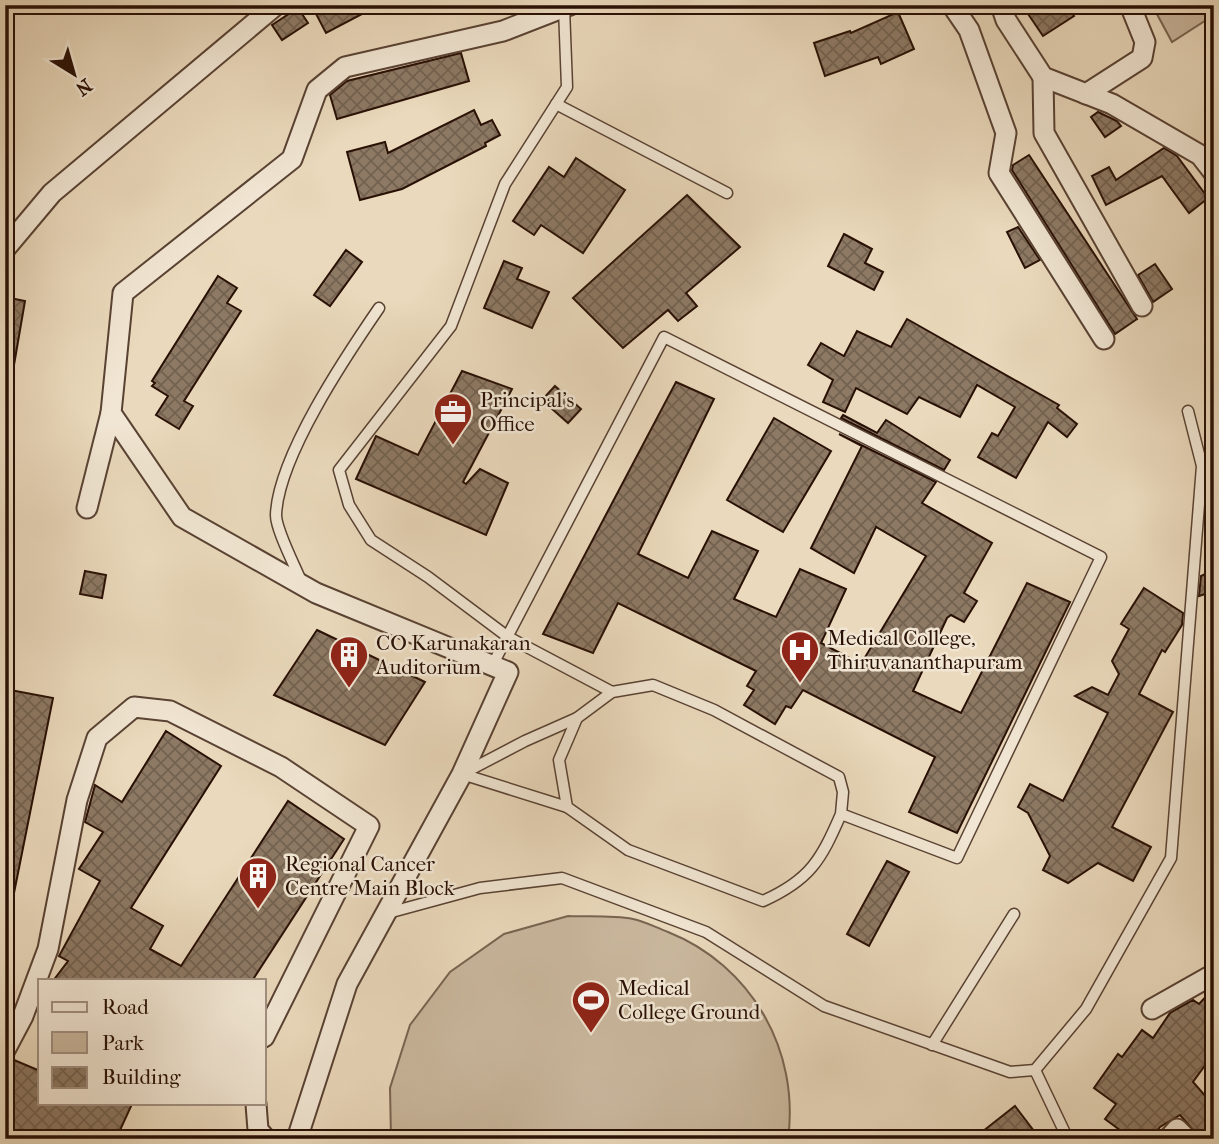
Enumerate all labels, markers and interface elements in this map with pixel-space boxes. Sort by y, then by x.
north arrow [38,38,108,108]
text: N [71,74,96,100]
place label: Principal's Office [480,388,575,436]
office icon: Principal's Office [432,391,474,446]
place label: Medical College, Thiruvananthapuram [827,626,1023,674]
hospital icon: Medical College, Thiruvananthapuram [779,629,821,684]
place label: CO Karunakaran Auditorium [375,631,531,679]
building icon: CO Karunakaran Auditorium [328,634,370,689]
place label: Regional Cancer Centre Main Block [285,852,455,900]
building icon: Regional Cancer Centre Main Block [237,855,279,910]
place label: Medical College Ground [618,976,761,1024]
legend [38,979,266,1106]
sports icon: Medical College Ground [570,979,612,1034]
text: Road [102,995,149,1019]
text: Park [102,1031,144,1055]
text: Building [102,1065,181,1089]

